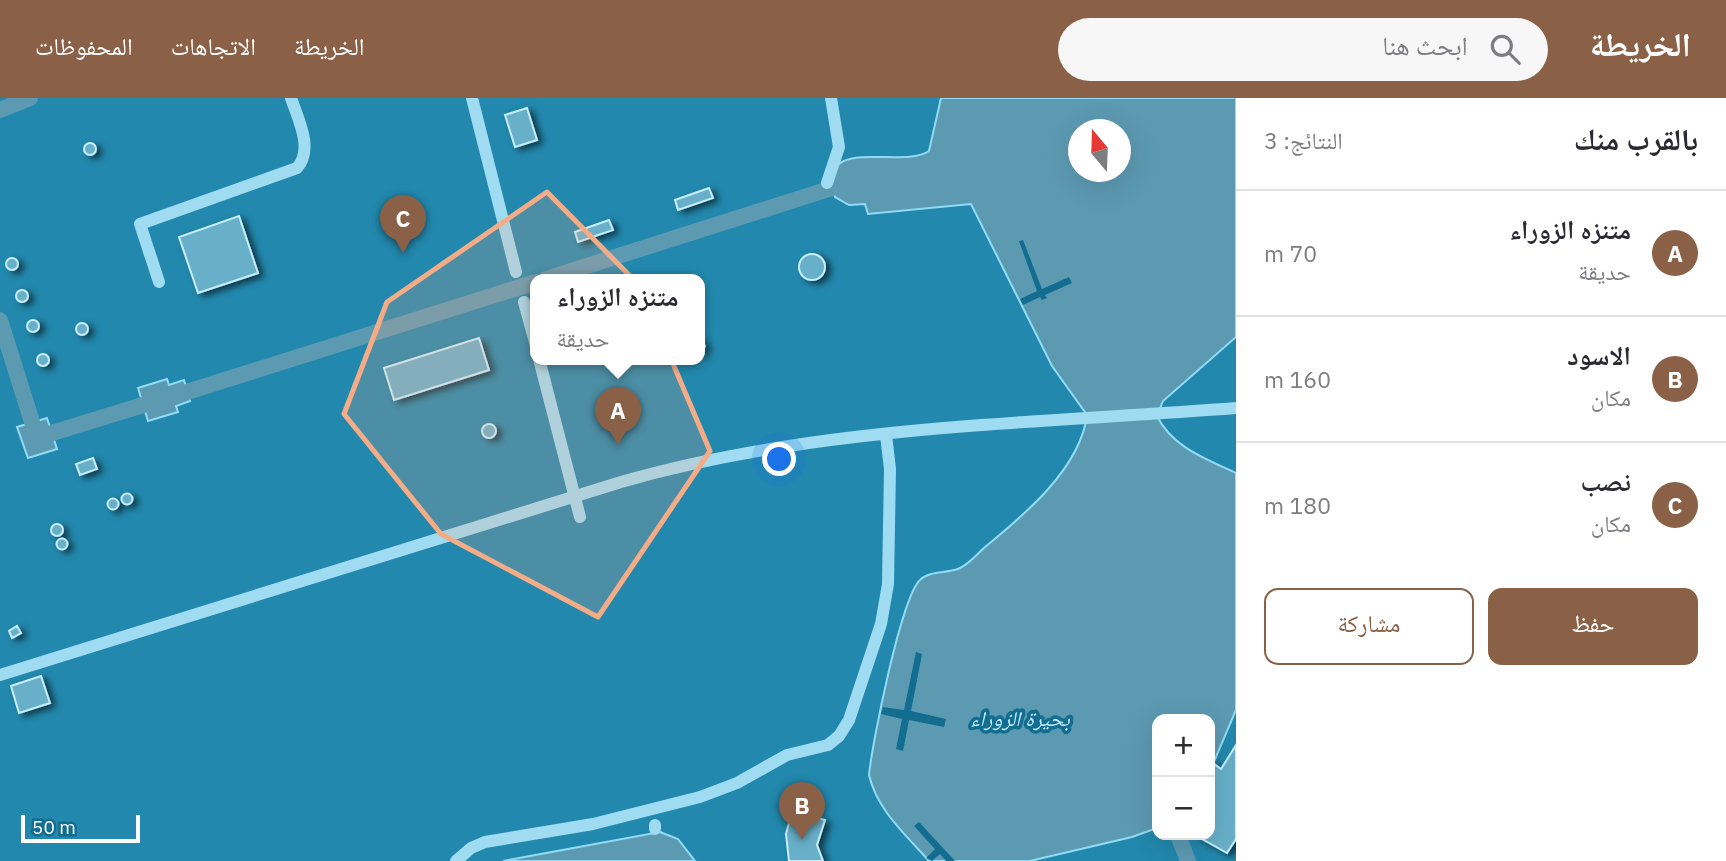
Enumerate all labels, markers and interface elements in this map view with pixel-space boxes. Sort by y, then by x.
search box [1058,18,1548,81]
text: الخريطة [1590,22,1691,65]
text: ابحث هنا [1382,28,1468,62]
text: المحفوظات [35,30,133,62]
text: الاتجاهات [171,30,256,62]
text: الخريطة [294,30,365,62]
icon: search [1486,30,1524,68]
north arrow [1068,119,1131,182]
text: بالقرب منك [1574,119,1698,158]
text: النتائج: 3 [1264,125,1343,155]
pin: C [380,195,426,253]
text: متنزه الزوراء [1509,212,1631,246]
text: 70 m [1264,238,1317,268]
text: A [1667,238,1683,268]
text: حديقة [1578,256,1631,286]
popup [530,274,705,365]
text: متنزه الزوراء [557,279,678,313]
text: حديقة [557,323,609,353]
text: الاسود [1567,338,1631,372]
text: 160 m [1264,364,1331,394]
text: B [1667,364,1683,394]
text: مكان [1591,382,1631,412]
pin: A [595,387,641,445]
your location [762,442,796,476]
text: نصب [1581,464,1631,498]
text: 180 m [1264,490,1331,520]
text: C [1668,490,1683,520]
text: مكان [1591,508,1631,538]
button: مشاركة [1264,588,1474,665]
button: حفظ [1488,588,1698,665]
water label: بحيرة الزوراء [970,704,1070,732]
map controls [1152,714,1215,840]
button: + [1152,714,1215,777]
button: − [1152,777,1215,840]
pin: B [779,782,825,840]
scale bar [21,812,140,844]
text: 50 m [32,815,76,839]

